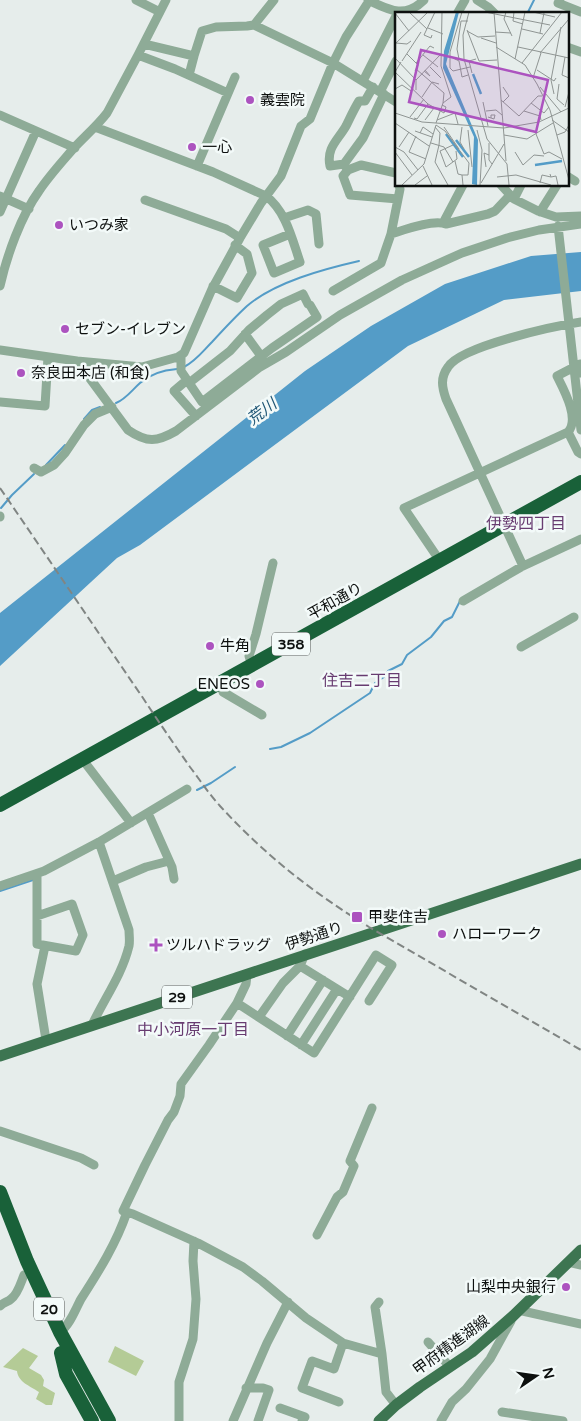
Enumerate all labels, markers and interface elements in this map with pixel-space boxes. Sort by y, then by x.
inset map [395,12,568,186]
place label: 義雲院 [260,91,305,109]
marker: 義雲院 [244,94,256,106]
place label: 一心 [202,138,232,156]
marker: 一心 [186,141,198,153]
place label: いつみ家 [69,216,129,234]
marker: いつみ家 [53,219,65,231]
place label: セブン-イレブン [75,320,186,338]
marker: セブン-イレブン [59,323,71,335]
place label: 奈良田本店 (和食) [31,364,149,382]
marker: 奈良田本店 (和食) [15,367,27,379]
water label: 荒川 [243,393,282,430]
district label: 伊勢四丁目 [486,514,566,534]
street label: 平和通り [304,579,366,623]
road number: 358 [272,633,310,656]
place label: 牛角 [220,637,250,655]
marker: 牛角 [204,640,216,652]
district label: 住吉二丁目 [322,671,402,691]
place label: ENEOS [197,675,250,693]
marker: ENEOS [254,678,266,690]
place label: 甲斐住吉 [368,908,428,926]
marker: 甲斐住吉 [350,910,364,924]
street label: 伊勢通り [283,918,345,954]
place label: ハローワーク [452,925,542,943]
marker: ハローワーク [436,928,448,940]
place label: ツルハドラッグ [166,936,271,954]
marker: ツルハドラッグ [150,939,162,951]
road number: 29 [162,986,192,1009]
district label: 中小河原一丁目 [137,1020,249,1040]
place label: 山梨中央銀行 [466,1278,556,1296]
marker: 山梨中央銀行 [560,1281,572,1293]
road number: 20 [34,1298,64,1320]
street label: 甲府精進湖線 [409,1311,493,1379]
north arrow [511,1351,561,1401]
text: N [539,1366,558,1381]

